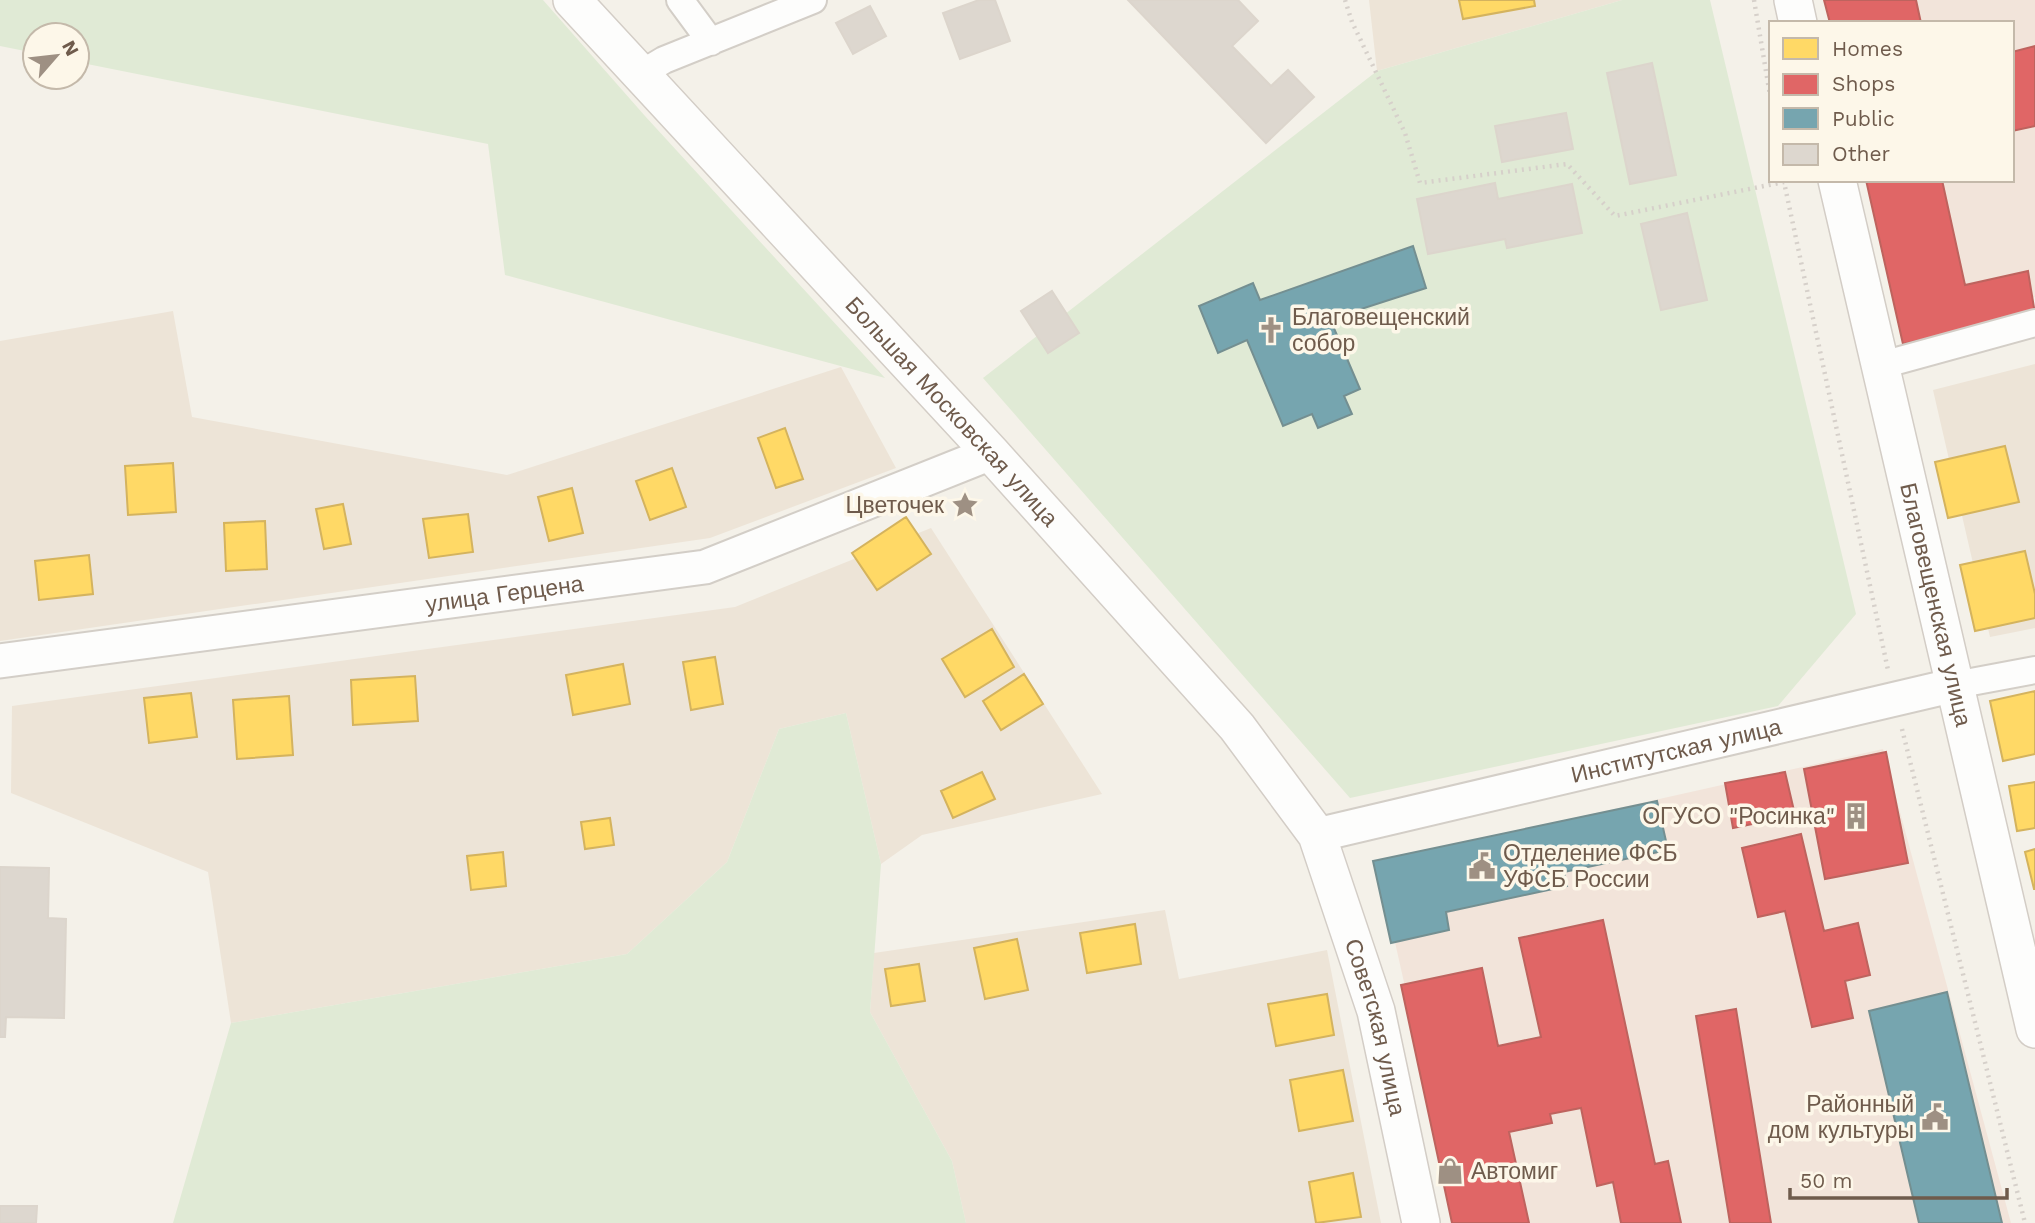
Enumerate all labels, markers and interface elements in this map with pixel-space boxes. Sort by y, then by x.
north arrow [21,21,91,91]
legend [1769,21,2014,182]
text: Homes [1832,36,1903,61]
text: N [57,37,84,60]
text: Shops [1832,71,1895,96]
text: Public [1832,106,1895,131]
text: Other [1832,141,1891,166]
street label: Большая Московская улица [840,291,1064,532]
place label: Благовещенский собор [1292,304,1470,357]
church icon: Благовещенский собор [1256,315,1286,345]
street label: Благовещенская улица [1895,480,1978,729]
place icon: Цветочек [950,490,980,520]
place label: Цветочек [846,492,945,519]
street label: улица Герцена [424,570,585,618]
street label: Институтская улица [1568,713,1784,788]
building icon: ОГУСО "Росинка" [1841,801,1871,831]
place label: ОГУСО "Росинка" [1642,803,1835,830]
place label: Отделение ФСБ УФСБ России [1503,840,1678,893]
public building icon: Отделение ФСБ УФСБ России [1467,851,1497,881]
street label: Советская улица [1339,935,1411,1118]
place label: Районный дом культуры [1768,1091,1914,1144]
public building icon: Районный дом культуры [1920,1102,1950,1132]
shop icon: Автомиг [1435,1156,1465,1186]
scale bar [1790,1156,2007,1200]
place label: Автомиг [1471,1158,1558,1185]
text: 50 m [1800,1168,1852,1193]

